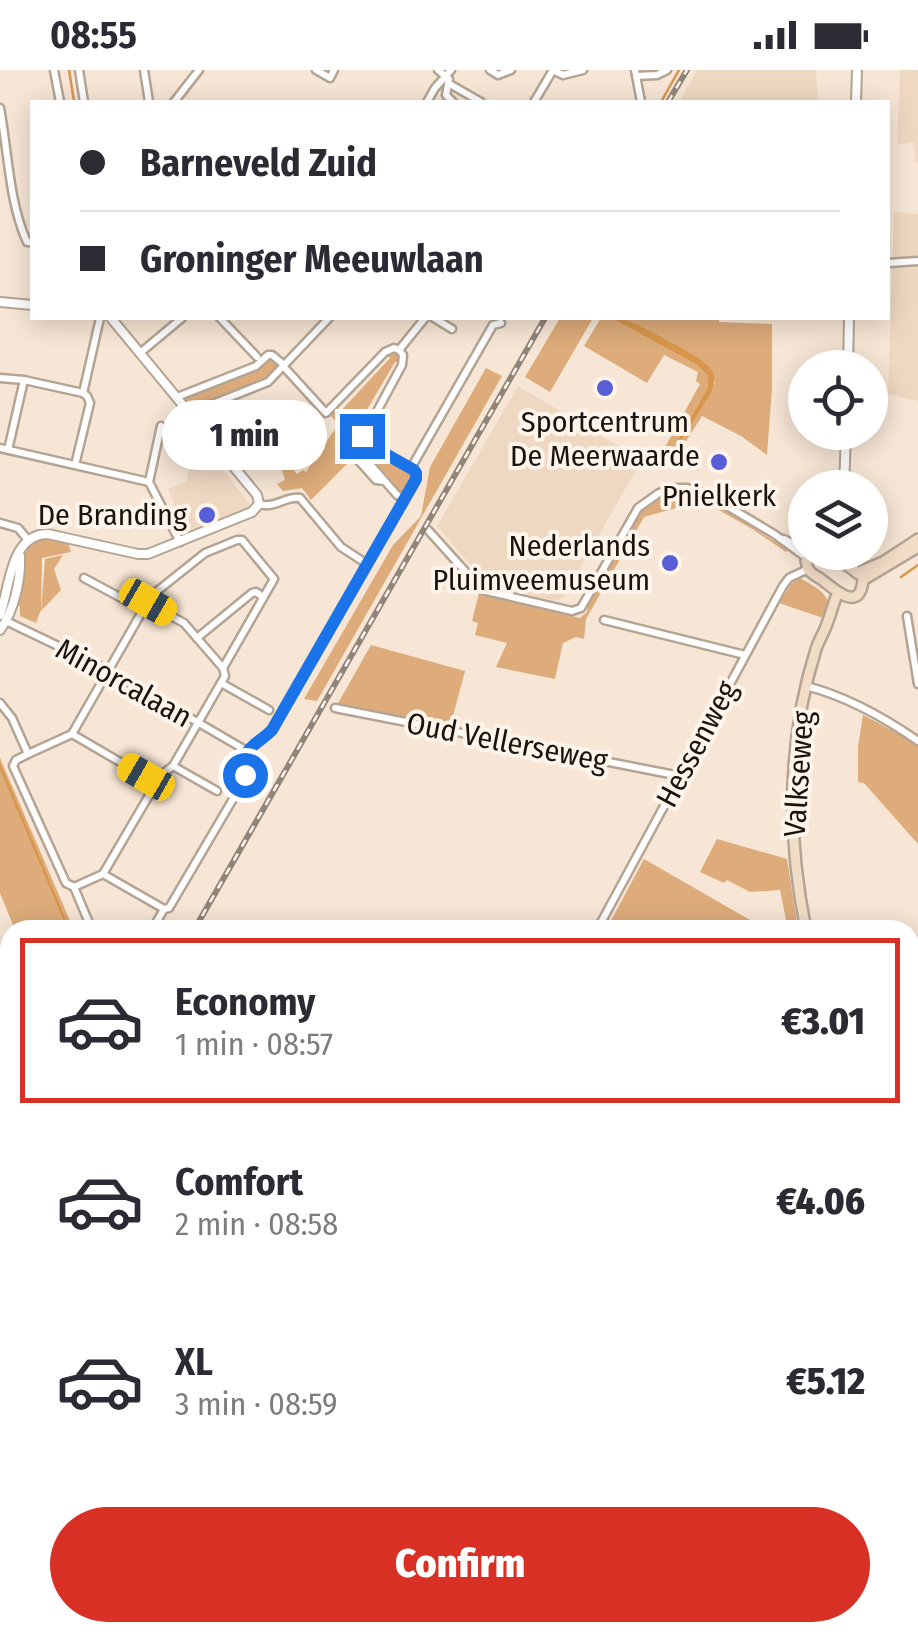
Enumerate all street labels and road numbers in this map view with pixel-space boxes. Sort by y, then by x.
street label: Minorcalaan [50,631,198,735]
street label: Hessenweg [649,674,746,813]
street label: Oud Vellerseweg [404,705,611,779]
street label: Valkseweg [777,709,821,838]

